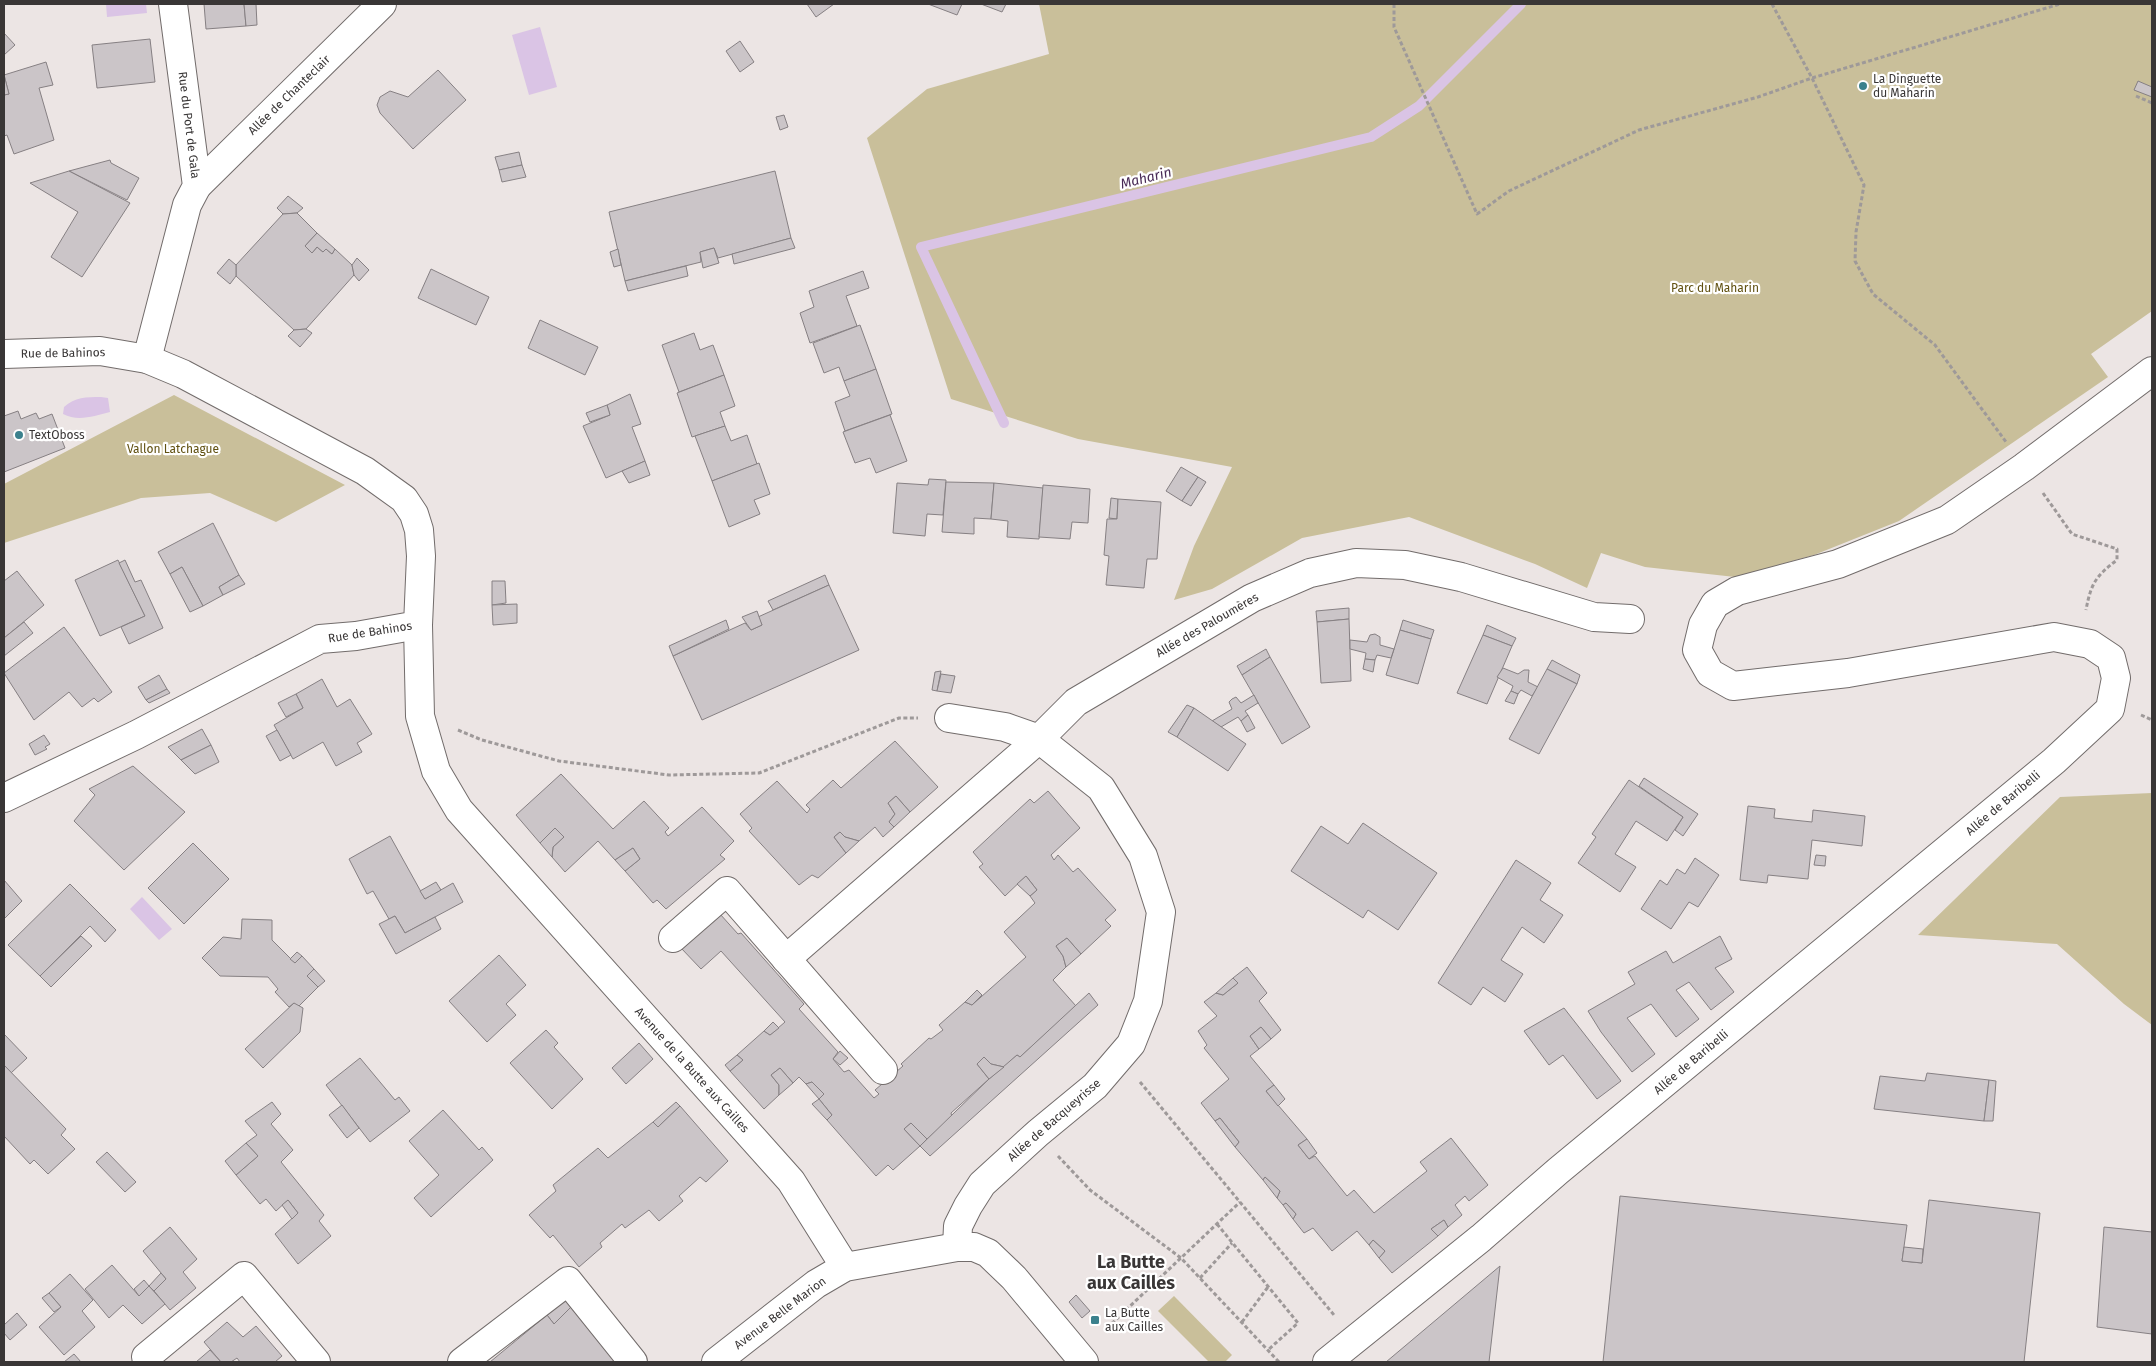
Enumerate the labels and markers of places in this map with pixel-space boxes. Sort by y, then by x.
place label: La Dinguette du Maharin [1873,72,1941,100]
marker: La Dinguette du Maharin [1857,80,1869,92]
place label: TextOboss [29,428,85,442]
marker: TextOboss [13,429,25,441]
place label: La Butte aux Cailles [1105,1306,1164,1334]
marker: La Butte aux Cailles [1089,1314,1101,1326]

